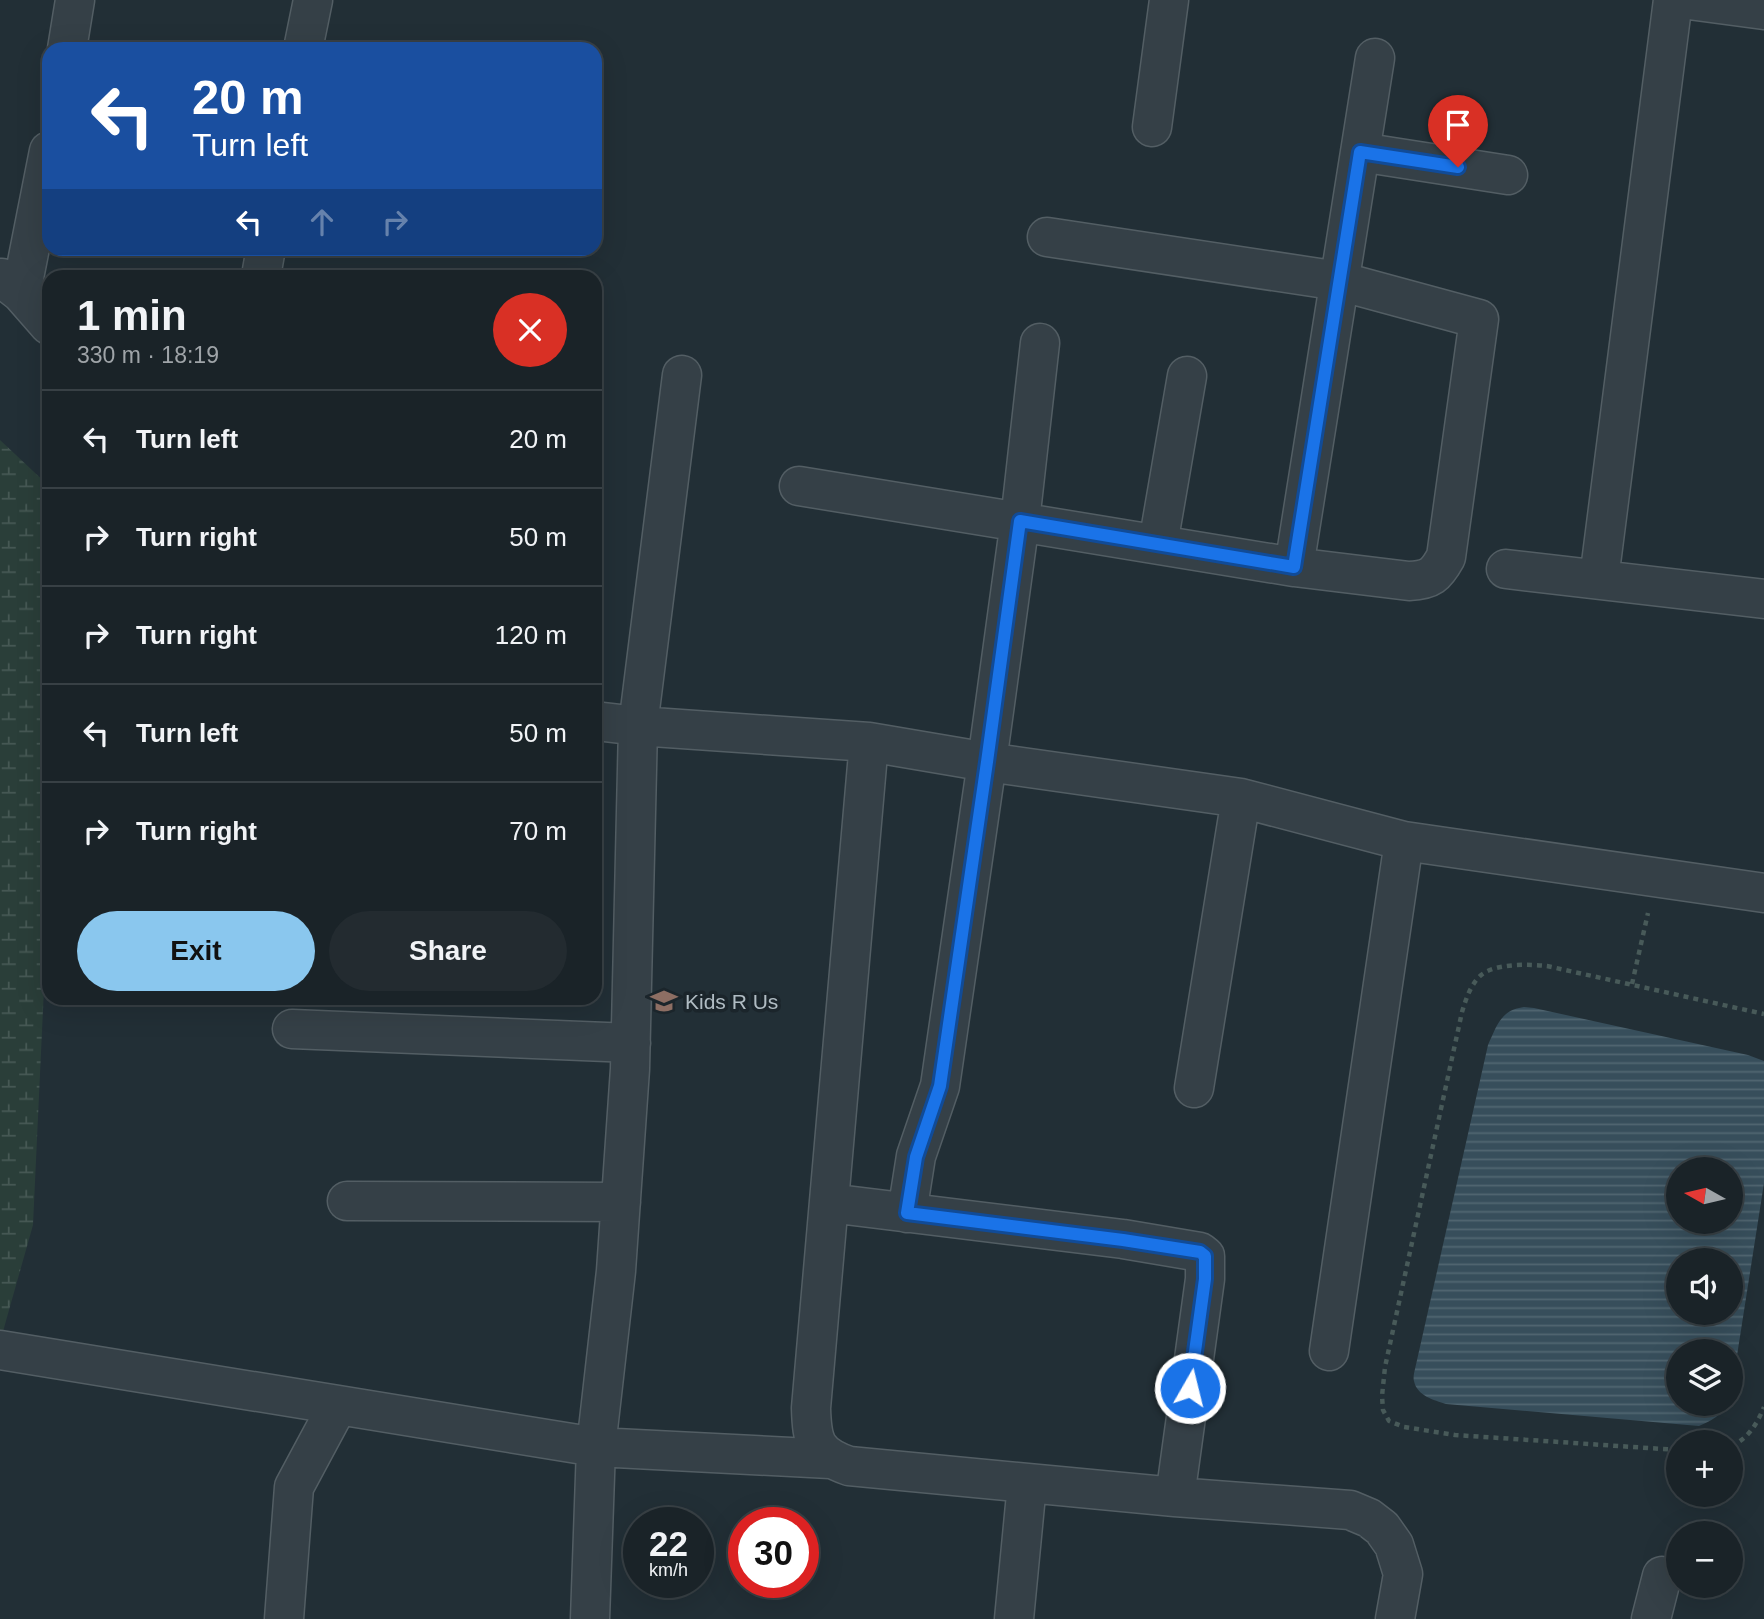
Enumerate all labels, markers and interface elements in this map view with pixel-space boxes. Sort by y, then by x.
icon: left [77,70,168,161]
text: 20 m [192,70,304,124]
pin [1428,95,1488,167]
icon: arrive [1439,106,1477,144]
text: Turn left [192,127,308,163]
icon: left [230,203,268,241]
icon: ahead [303,203,341,241]
icon: right [376,203,414,241]
text: 1 min [77,292,187,339]
button: close [493,293,567,367]
text: 330 m · 18:19 [77,342,219,368]
icon: left [77,420,115,458]
text: Turn left [136,424,238,454]
text: 20 m [509,424,567,454]
icon: right [77,518,115,556]
text: Turn right [136,522,257,552]
text: 50 m [509,522,567,552]
icon: right [77,616,115,654]
text: Turn right [136,620,257,650]
text: 120 m [495,620,567,650]
icon: left [77,714,115,752]
text: Turn left [136,718,238,748]
text: 50 m [509,718,567,748]
icon: right [77,812,115,850]
text: Turn right [136,816,257,846]
text: 70 m [509,816,567,846]
button: Exit [77,911,315,991]
button: Share [329,911,567,991]
school or university icon: Kids R Us [649,986,679,1016]
place label: Kids R Us [685,990,778,1013]
north arrow [1666,1157,1743,1234]
map controls [1666,1157,1743,1598]
button: sound [1666,1248,1743,1325]
button: layers [1666,1339,1743,1416]
position arrow [1153,1351,1227,1425]
button: + [1666,1430,1743,1507]
speed limit sign: 30 [728,1507,819,1598]
button: − [1666,1521,1743,1598]
text: 22 [649,1524,688,1563]
text: km/h [649,1560,688,1580]

